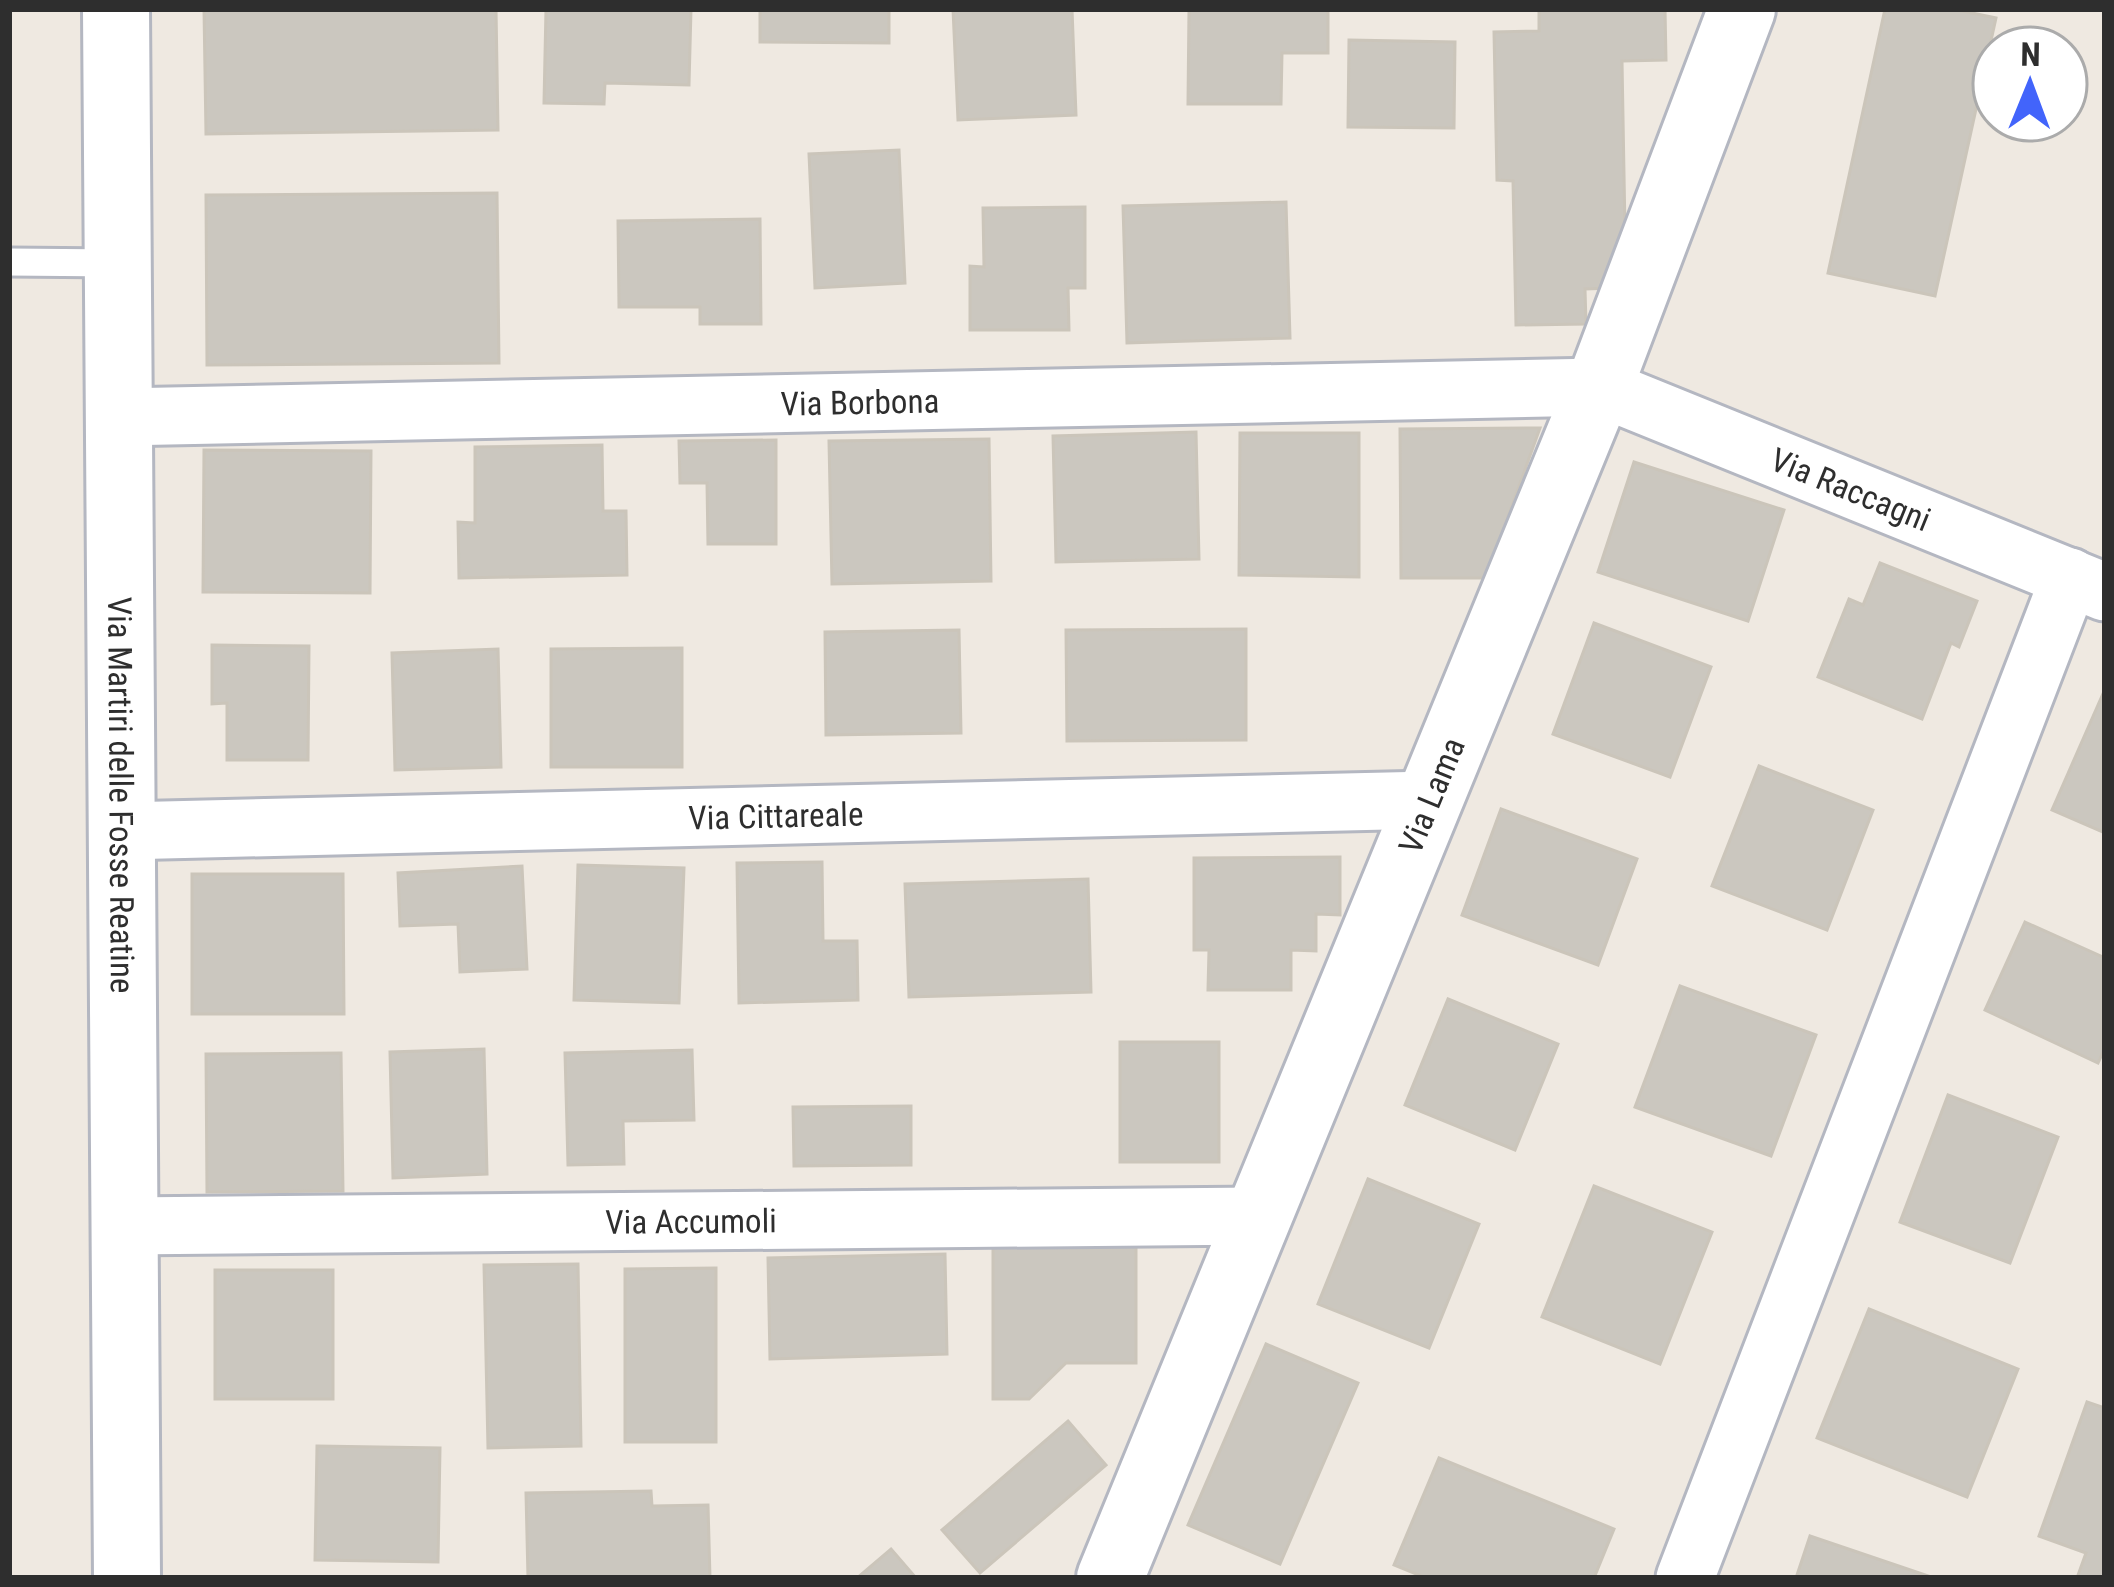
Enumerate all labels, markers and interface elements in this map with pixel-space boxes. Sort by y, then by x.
north arrow [1970,24,2090,144]
text: N [2020,35,2041,74]
street label: Via Borbona [780,381,940,424]
street label: Via Raccagni [1765,440,1936,539]
street label: Via Martiri delle Fosse Reatine [100,597,142,993]
street label: Via Lama [1391,732,1473,859]
street label: Via Cittareale [688,794,864,838]
street label: Via Accumoli [605,1201,777,1242]

